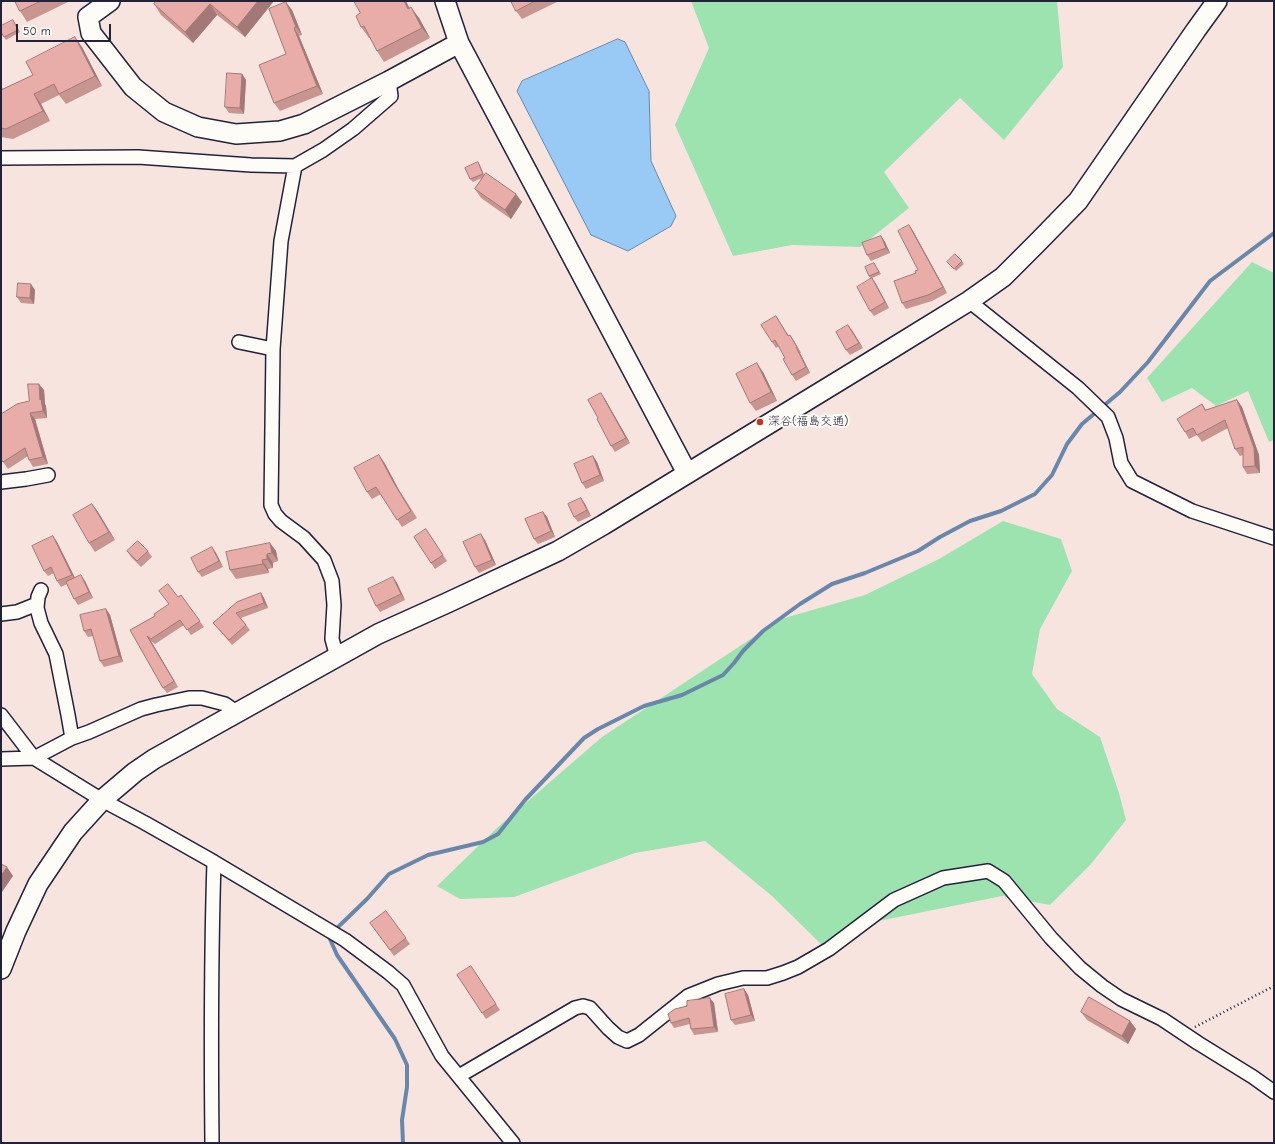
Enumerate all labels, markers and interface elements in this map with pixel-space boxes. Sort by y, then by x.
scale bar [18,16,113,42]
text: 50 m [23,24,51,38]
place label: 深谷(福島交通) [768,415,848,429]
marker: 深谷(福島交通) [755,417,765,427]

